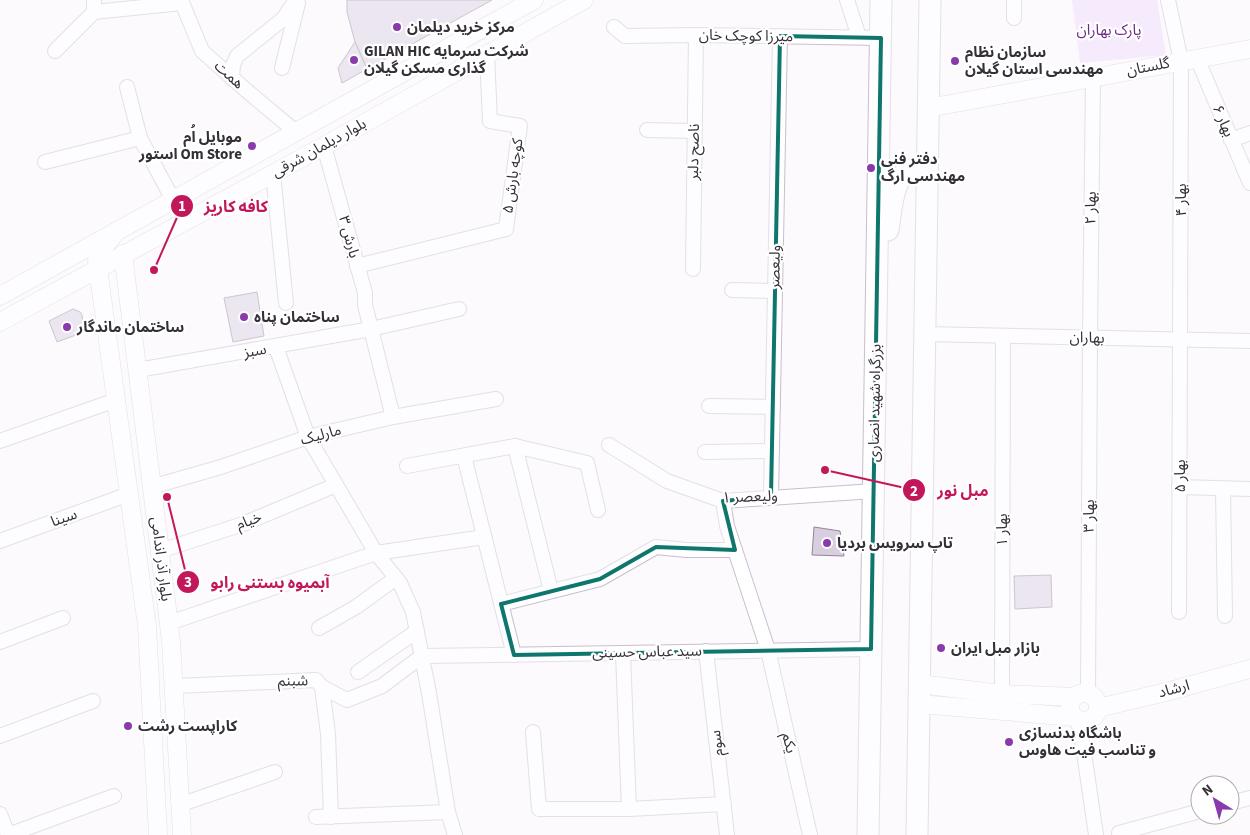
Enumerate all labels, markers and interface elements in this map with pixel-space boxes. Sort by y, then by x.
place label: مرکز خرید دیلمان [407,17,515,38]
park label: پارک بهاران [1077,20,1141,41]
marker: مرکز خرید دیلمان [391,21,403,33]
street label: میرزا کوچک خان [699,25,793,47]
place label: GILAN HIC شرکت سرمایه گذاری مسکن گیلان [364,41,529,79]
place label: سازمان نظام مهندسی استان گیلان [965,42,1104,80]
street label: گلستان [1125,52,1172,81]
marker: GILAN HIC شرکت سرمایه گذاری مسکن گیلان [348,54,360,66]
marker: سازمان نظام مهندسی استان گیلان [949,55,961,67]
street label: همت [209,56,249,94]
street label: بهار ۶ [1207,102,1239,140]
street label: بلوار دیلمان شرقی [268,113,370,183]
street label: ناصح دلبر [683,123,706,182]
place label: موبایل اُم استور Om Store [138,124,242,165]
street label: کوچه بارش ۵ [497,136,529,215]
marker: موبایل اُم استور Om Store [246,140,258,152]
place label: دفتر فنی مهندسی ارگ [881,149,965,187]
marker: دفتر فنی مهندسی ارگ [865,162,877,174]
street label: بهار ۴ [1171,183,1192,217]
callout: کافه کاریز [169,191,278,222]
street label: بهار ۲ [1080,191,1102,225]
text: 1 [178,196,186,217]
text: کافه کاریز [203,196,269,218]
street label: بارش ۳ [333,213,365,261]
street label: ولیعصر [764,245,786,290]
place label: ساختمان پناه [254,307,340,328]
marker: ساختمان پناه [238,311,250,323]
place label: ساختمان ماندگار [76,317,184,338]
marker: ساختمان ماندگار [61,321,73,333]
street label: بهاران [1069,327,1105,349]
street label: سبز [241,339,268,363]
street label: بزرگراه شهید انصاری [863,344,887,462]
street label: مارلیک [298,419,344,451]
street label: بهار ۵ [1170,459,1191,493]
callout: مبل نور [902,475,998,506]
text: مبل نور [936,480,989,502]
text: 2 [910,481,918,502]
street label: ولیعصر ۱ [722,486,778,508]
street label: بهار ۳ [1079,499,1100,533]
street label: سینا [48,503,80,532]
street label: خیام [233,506,265,535]
street label: بهار ۱ [992,513,1013,547]
street label: بلوار آذر اندامی [145,516,177,602]
place label: تاپ سرویس بردیا [837,533,954,554]
marker: تاپ سرویس بردیا [821,537,833,549]
callout: آبمیوه بستنی رابو [176,567,340,598]
text: 3 [184,572,192,593]
text: آبمیوه بستنی رابو [210,572,330,594]
place label: بازار مبل ایران [951,638,1040,659]
street label: سید عباس حسینی [592,641,702,663]
marker: بازار مبل ایران [935,642,947,654]
street label: شبنم [278,670,309,692]
street label: ارشاد [1156,675,1192,703]
place label: کاراپست رشت [138,716,237,737]
marker: کاراپست رشت [122,720,134,732]
place label: باشگاه بدنسازی و تناسب فیت هاوس [1019,723,1156,761]
street label: سوم [705,729,729,757]
street label: یکم [776,731,802,755]
marker: باشگاه بدنسازی و تناسب فیت هاوس [1003,736,1015,748]
north arrow [1190,775,1240,825]
text: N [1198,780,1218,801]

